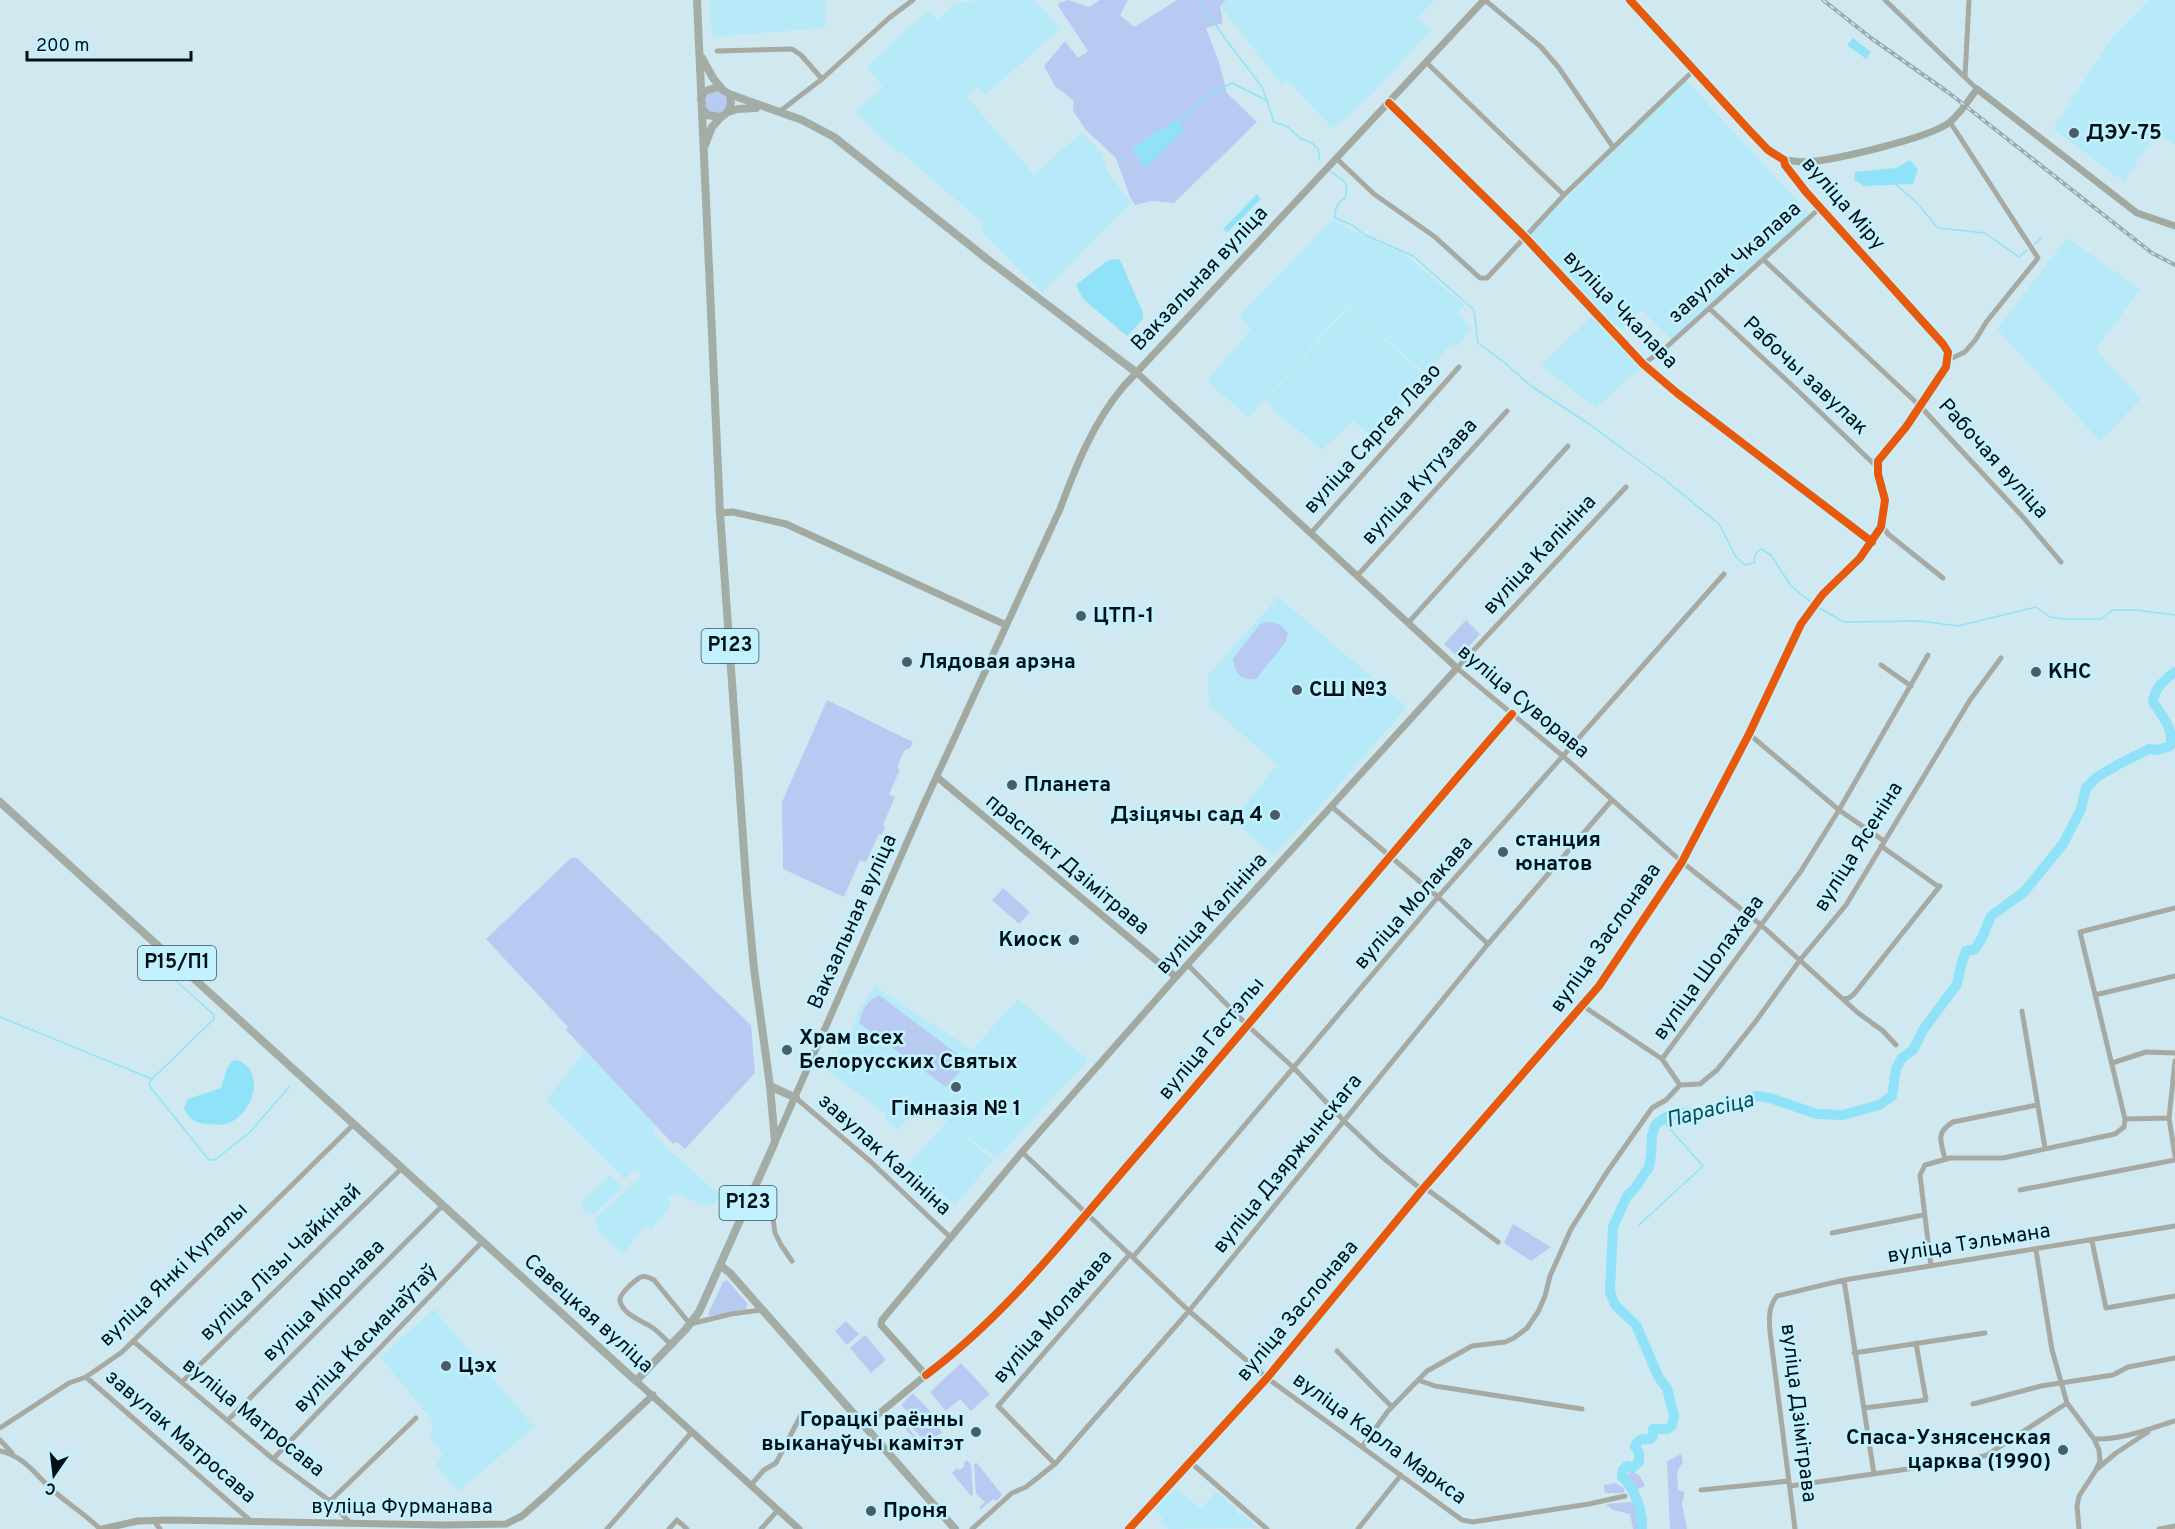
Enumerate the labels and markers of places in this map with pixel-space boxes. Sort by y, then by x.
place label: ДЭУ-75 [2086,120,2162,147]
marker: ДЭУ-75 [2067,126,2081,140]
place label: ЦТП-1 [1093,603,1154,630]
marker: ЦТП-1 [1074,609,1088,623]
place label: Лядовая арэна [919,649,1076,676]
marker: Лядовая арэна [900,655,914,669]
place label: КНС [2048,659,2091,686]
marker: КНС [2029,665,2043,679]
place label: СШ №3 [1309,677,1388,704]
marker: СШ №3 [1290,683,1304,697]
place label: Планета [1024,772,1111,799]
marker: Планета [1005,778,1019,792]
place label: Дзіцячы сад 4 [1110,802,1263,829]
marker: Дзіцячы сад 4 [1268,808,1282,822]
place label: станция юнатов [1515,827,1601,878]
marker: станция юнатов [1496,845,1510,859]
place label: Киоск [999,927,1062,954]
marker: Киоск [1067,933,1081,947]
place label: Храм всех Белорусских Святых [799,1025,1018,1076]
marker: Храм всех Белорусских Святых [780,1043,794,1057]
marker: Гімназія № 1 [949,1080,963,1094]
place label: Гімназія № 1 [891,1096,1021,1123]
place label: Цэх [458,1353,497,1380]
marker: Цэх [439,1359,453,1373]
place label: Горацкі раённы выканаўчы камітэт [761,1407,964,1458]
marker: Горацкі раённы выканаўчы камітэт [969,1425,983,1439]
place label: Спаса-Узнясенская царква (1990) [1846,1425,2051,1476]
marker: Спаса-Узнясенская царква (1990) [2056,1443,2070,1457]
place label: Проня [883,1498,948,1525]
marker: Проня [864,1504,878,1518]

